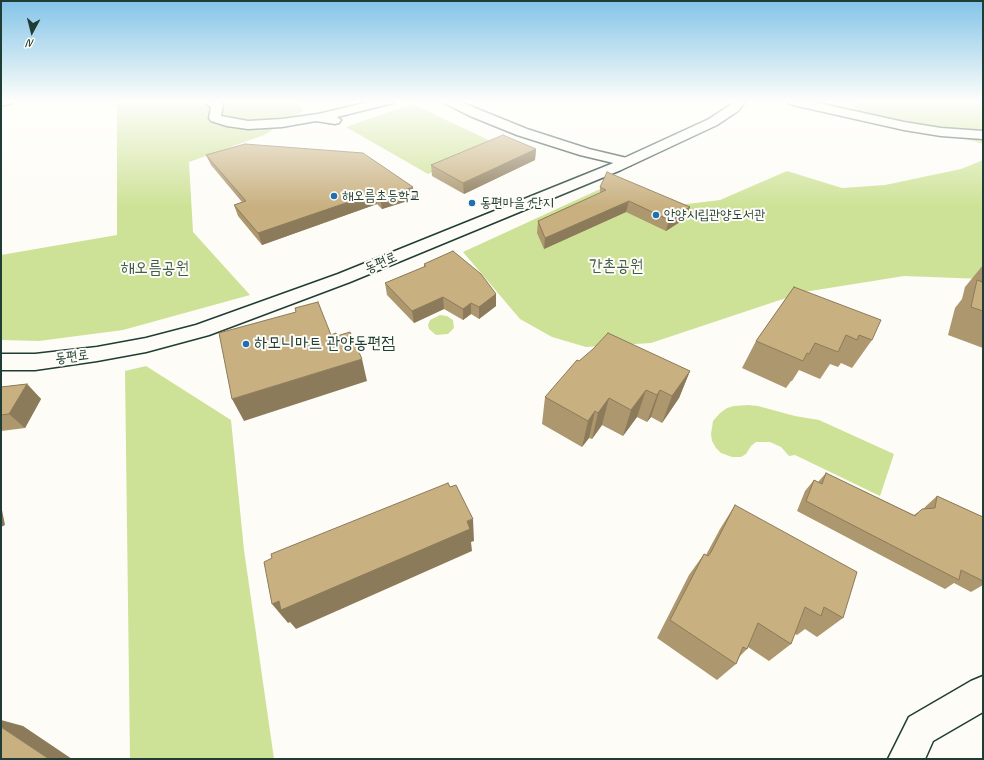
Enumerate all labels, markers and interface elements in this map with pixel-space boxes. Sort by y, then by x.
north arrow [12,12,52,52]
text: N [26,37,35,51]
place label: 해오름초등학교 [342,188,421,204]
marker: 해오름초등학교 [329,191,339,201]
place label: 동편마을1단지 [480,195,554,211]
marker: 동편마을1단지 [467,198,477,208]
place label: 안양시립관양도서관 [664,207,765,223]
marker: 안양시립관양도서관 [651,210,661,220]
street label: 동편로 [362,249,400,277]
park label: 간촌공원 [589,257,643,277]
park label: 해오름공원 [121,259,189,279]
place label: 하모니마트 관양동편점 [254,334,395,354]
marker: 하모니마트 관양동편점 [241,339,251,349]
street label: 동편로 [54,347,90,367]

